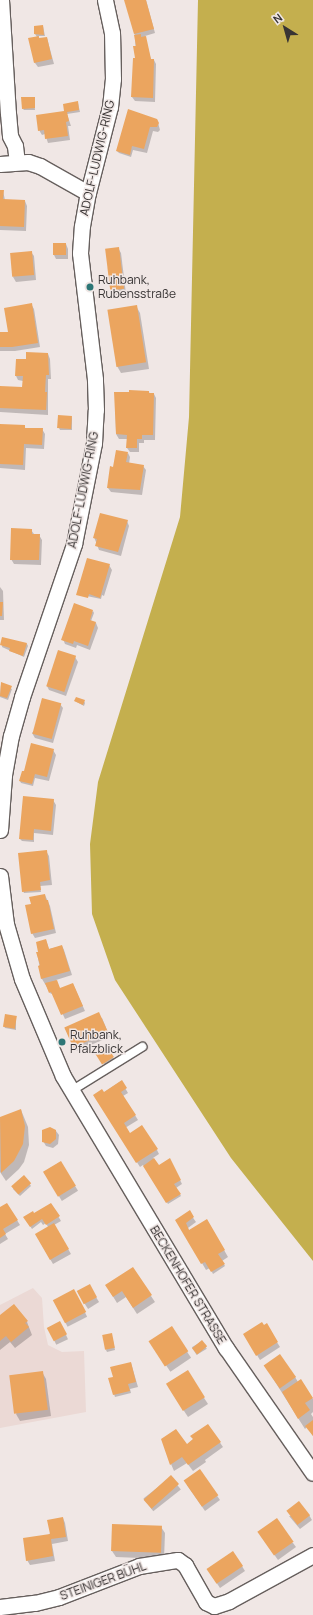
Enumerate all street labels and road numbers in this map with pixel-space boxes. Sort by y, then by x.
street label: ADOLF-LUDWIG-RING [77,99,117,217]
street label: ADOLF-LUDWIG-RING [65,431,101,549]
street label: BECKENHOFER STRASSE [147,1223,229,1347]
street label: STEINIGER BÜHL [58,1559,148,1603]

